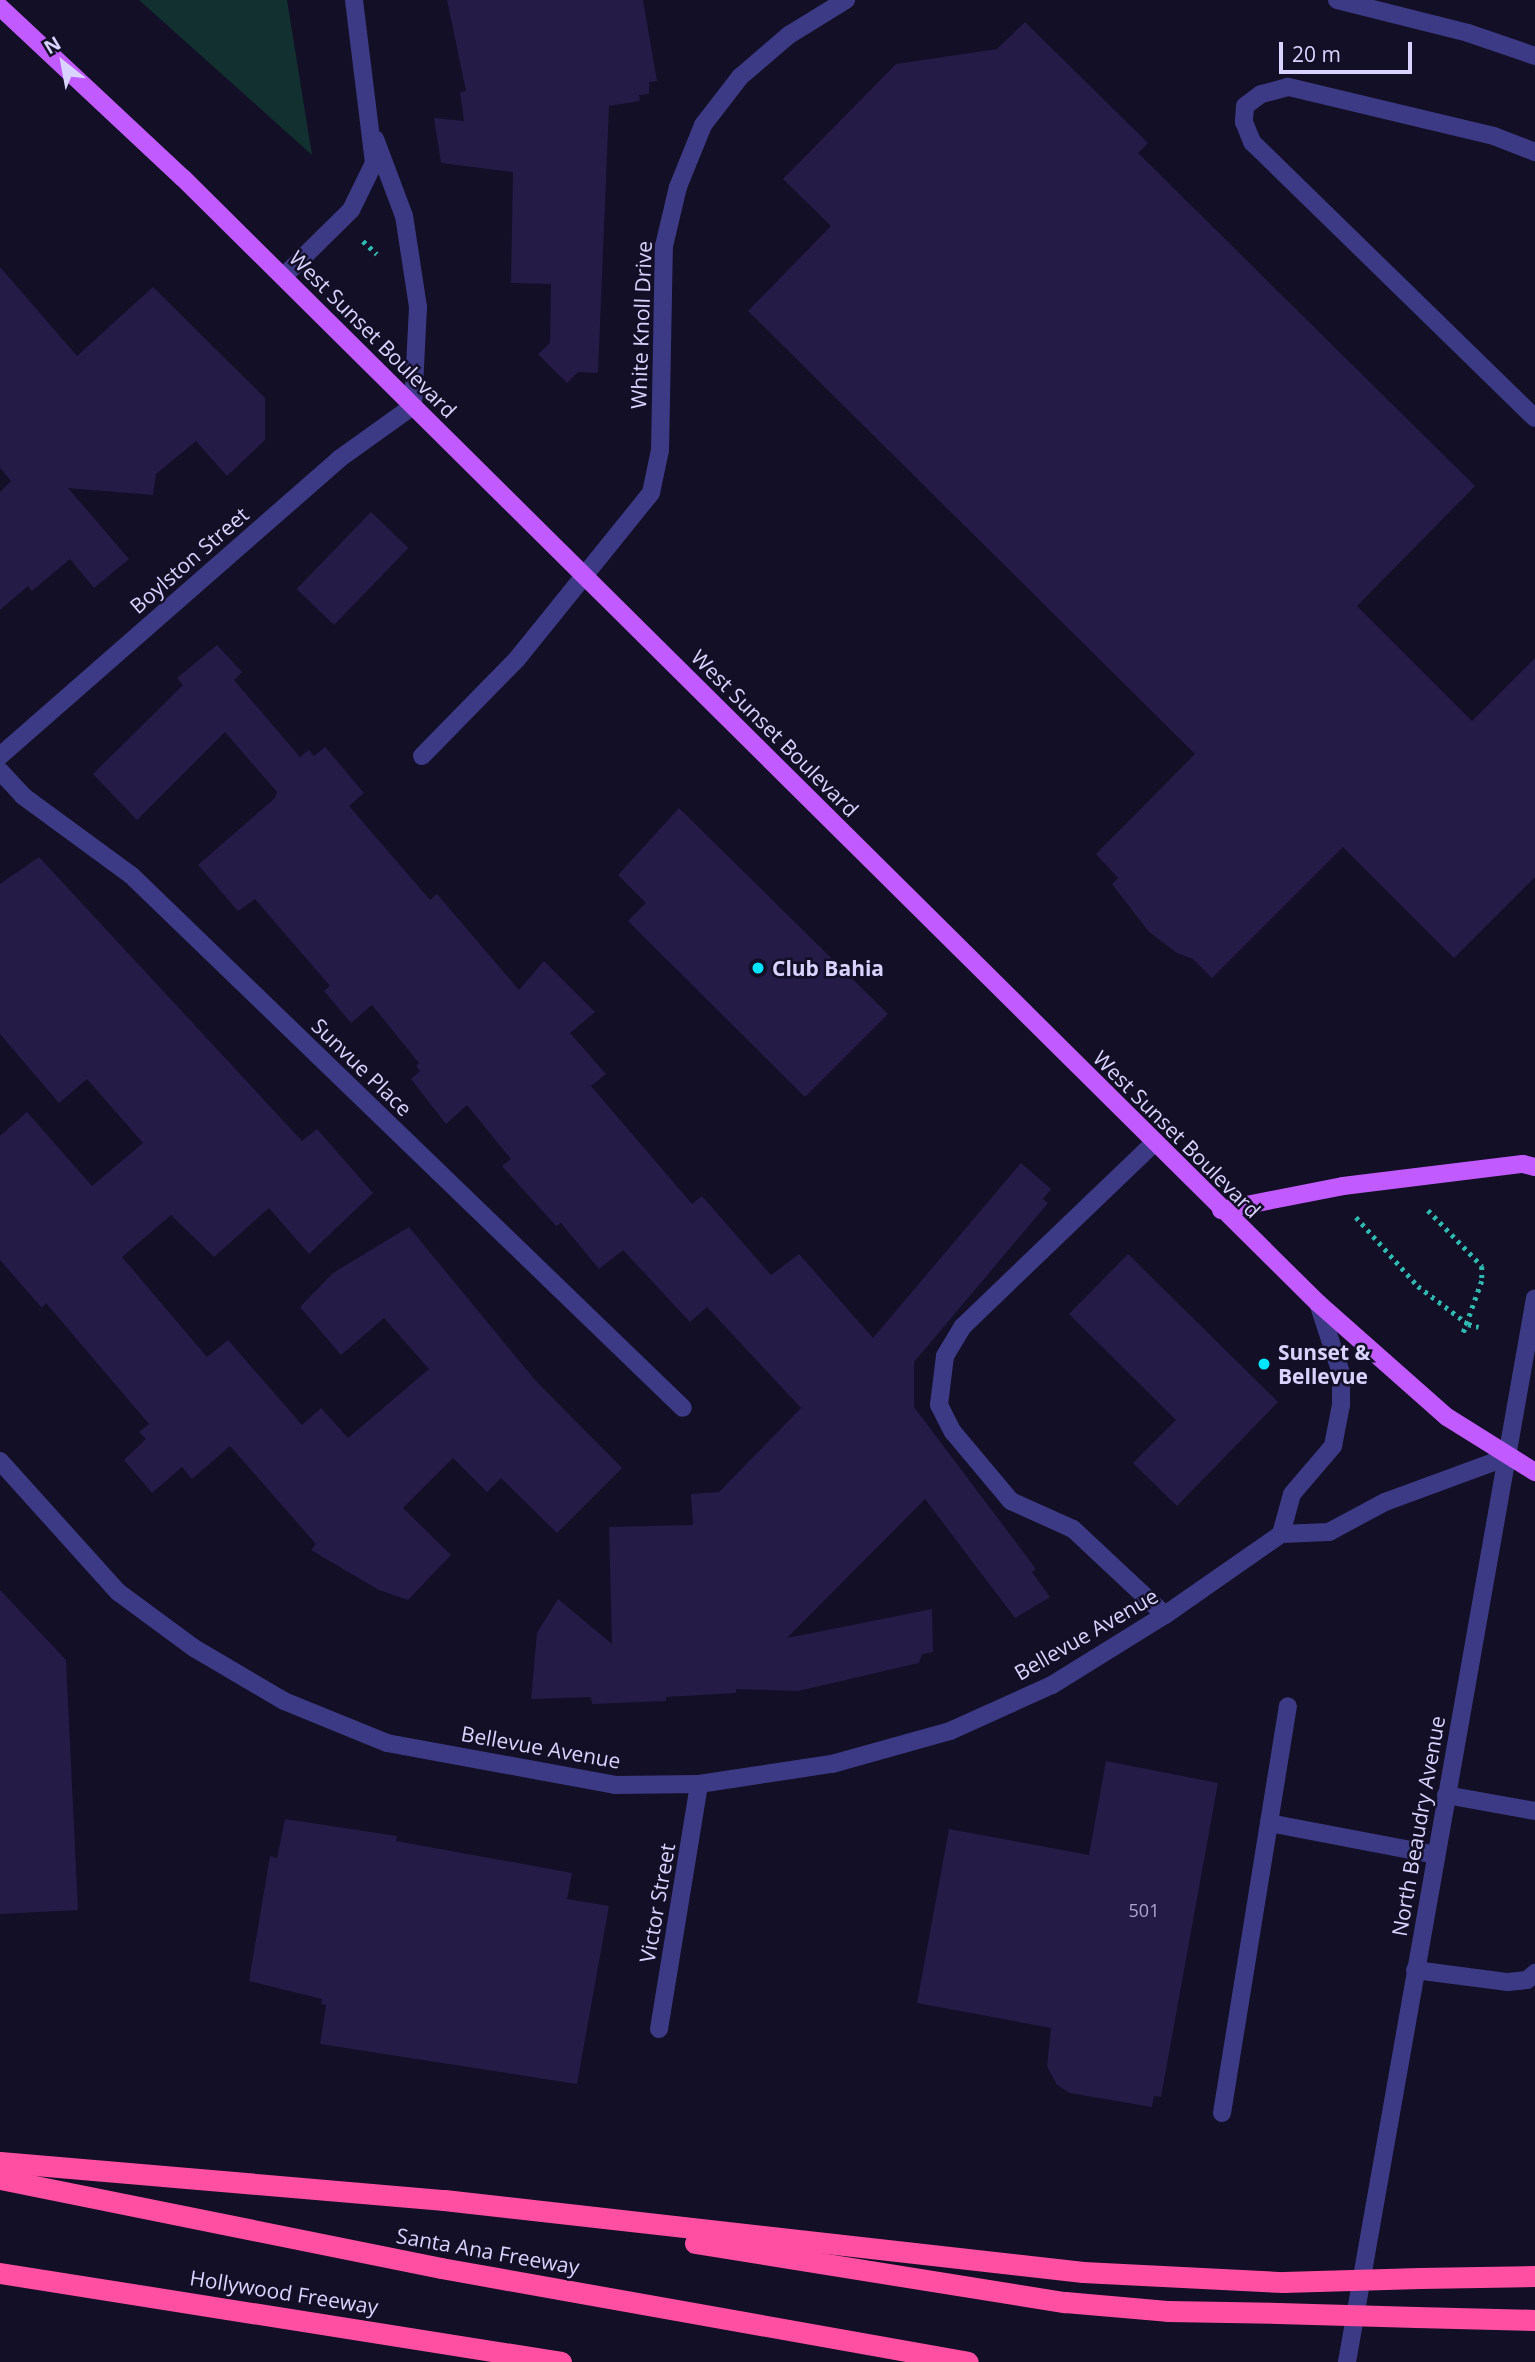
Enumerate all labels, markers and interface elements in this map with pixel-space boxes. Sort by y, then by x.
north arrow [28,28,98,98]
scale bar [1283,28,1416,72]
text: N [39,30,65,60]
text: 20 m [1292,40,1341,68]
street label: White Knoll Drive [625,241,657,409]
street label: West Sunset Boulevard [284,245,462,423]
street label: Boylston Street [124,502,254,618]
street label: West Sunset Boulevard [686,644,864,822]
place label: Club Bahia [772,955,884,981]
marker: Club Bahia [750,960,766,976]
street label: Sunvue Place [307,1013,417,1121]
street label: West Sunset Boulevard [1088,1045,1266,1223]
place label: Sunset & Bellevue [1278,1339,1370,1389]
marker: Sunset & Bellevue [1256,1356,1272,1372]
street label: Bellevue Avenue [1010,1583,1162,1685]
street label: North Beaudry Avenue [1386,1714,1450,1938]
street label: Bellevue Avenue [459,1721,623,1773]
street label: Victor Street [634,1841,680,1965]
house number: 501 [1129,1899,1159,1921]
street label: Santa Ana Freeway [395,2222,581,2280]
street label: Hollywood Freeway [188,2265,380,2319]

